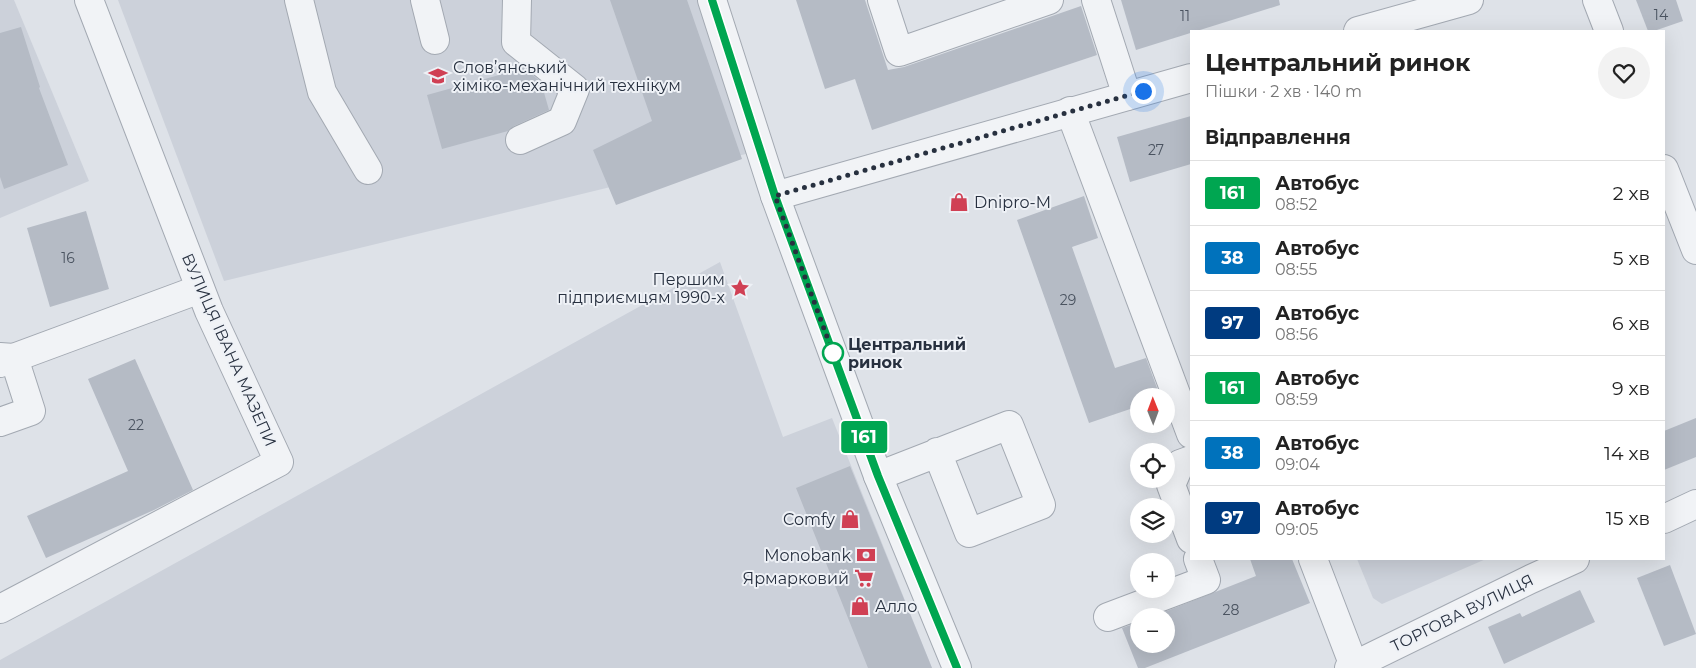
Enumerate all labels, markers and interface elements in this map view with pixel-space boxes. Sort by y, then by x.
house number: 14 [1654,6,1669,24]
house number: 11 [1180,7,1190,25]
button: heart [1598,47,1650,99]
text: Центральний ринок [1205,48,1470,77]
place label: Слов’янський хіміко-механічний технікум [453,58,681,95]
school or university icon: Слов’янський хіміко-механічний технікум [427,65,449,87]
your location [1131,79,1156,104]
text: Пішки · 2 хв · 140 m [1205,82,1362,101]
text: Відправлення [1205,126,1351,149]
house number: 27 [1148,141,1164,159]
text: Автобус [1275,172,1359,195]
text: 161 [1220,182,1245,204]
text: 2 хв [1613,182,1650,205]
shop icon: Dnipro-M [948,191,970,213]
place label: Dnipro-M [974,193,1051,212]
text: 08:52 [1275,195,1317,214]
text: Автобус [1275,237,1359,260]
text: 38 [1221,247,1244,269]
text: 5 хв [1613,247,1650,270]
house number: 16 [61,249,75,267]
street label: ВУЛИЦЯ ІВАНА МАЗЕПИ [178,250,280,450]
text: 08:55 [1275,260,1317,279]
place label: Першим підприємцям 1990-х [557,270,726,307]
place icon: Першим підприємцям 1990-х [729,277,751,299]
house number: 29 [1060,291,1076,309]
text: Автобус [1275,302,1359,325]
text: 97 [1221,312,1244,334]
text: 6 хв [1612,312,1650,335]
text: 08:56 [1275,325,1318,344]
place label: Центральний ринок [848,335,966,372]
marker: Центральний ринок [822,342,844,364]
text: Автобус [1275,367,1359,390]
text: 161 [1220,377,1245,399]
text: 9 хв [1612,377,1650,400]
north arrow [1130,388,1175,432]
map controls [1130,388,1175,653]
text: 08:59 [1275,390,1318,409]
house number: 22 [128,416,144,434]
line badge: 161 [835,421,893,453]
text: 161 [851,426,877,448]
text: Автобус [1275,432,1359,455]
text: 38 [1221,442,1244,464]
text: 14 хв [1604,442,1650,465]
button: locate [1130,443,1175,488]
text: 09:04 [1275,455,1320,474]
text: Автобус [1275,497,1359,520]
button: layers [1130,498,1175,543]
text: 97 [1221,507,1244,529]
text: 15 хв [1606,507,1650,530]
shop icon: Comfy [839,508,861,530]
place label: Comfy [783,510,835,529]
text: 09:05 [1275,520,1318,539]
bank icon: Monobank [855,544,877,566]
place label: Monobank [764,546,851,565]
button: + [1130,553,1175,598]
supermarket icon: Ярмарковий [853,567,875,589]
place label: Ярмарковий [742,569,849,588]
street label: ТОРГОВА ВУЛИЦЯ [1388,570,1536,656]
shop icon: Алло [849,595,871,617]
place label: Алло [875,597,917,616]
house number: 28 [1223,601,1240,619]
button: − [1130,608,1175,653]

